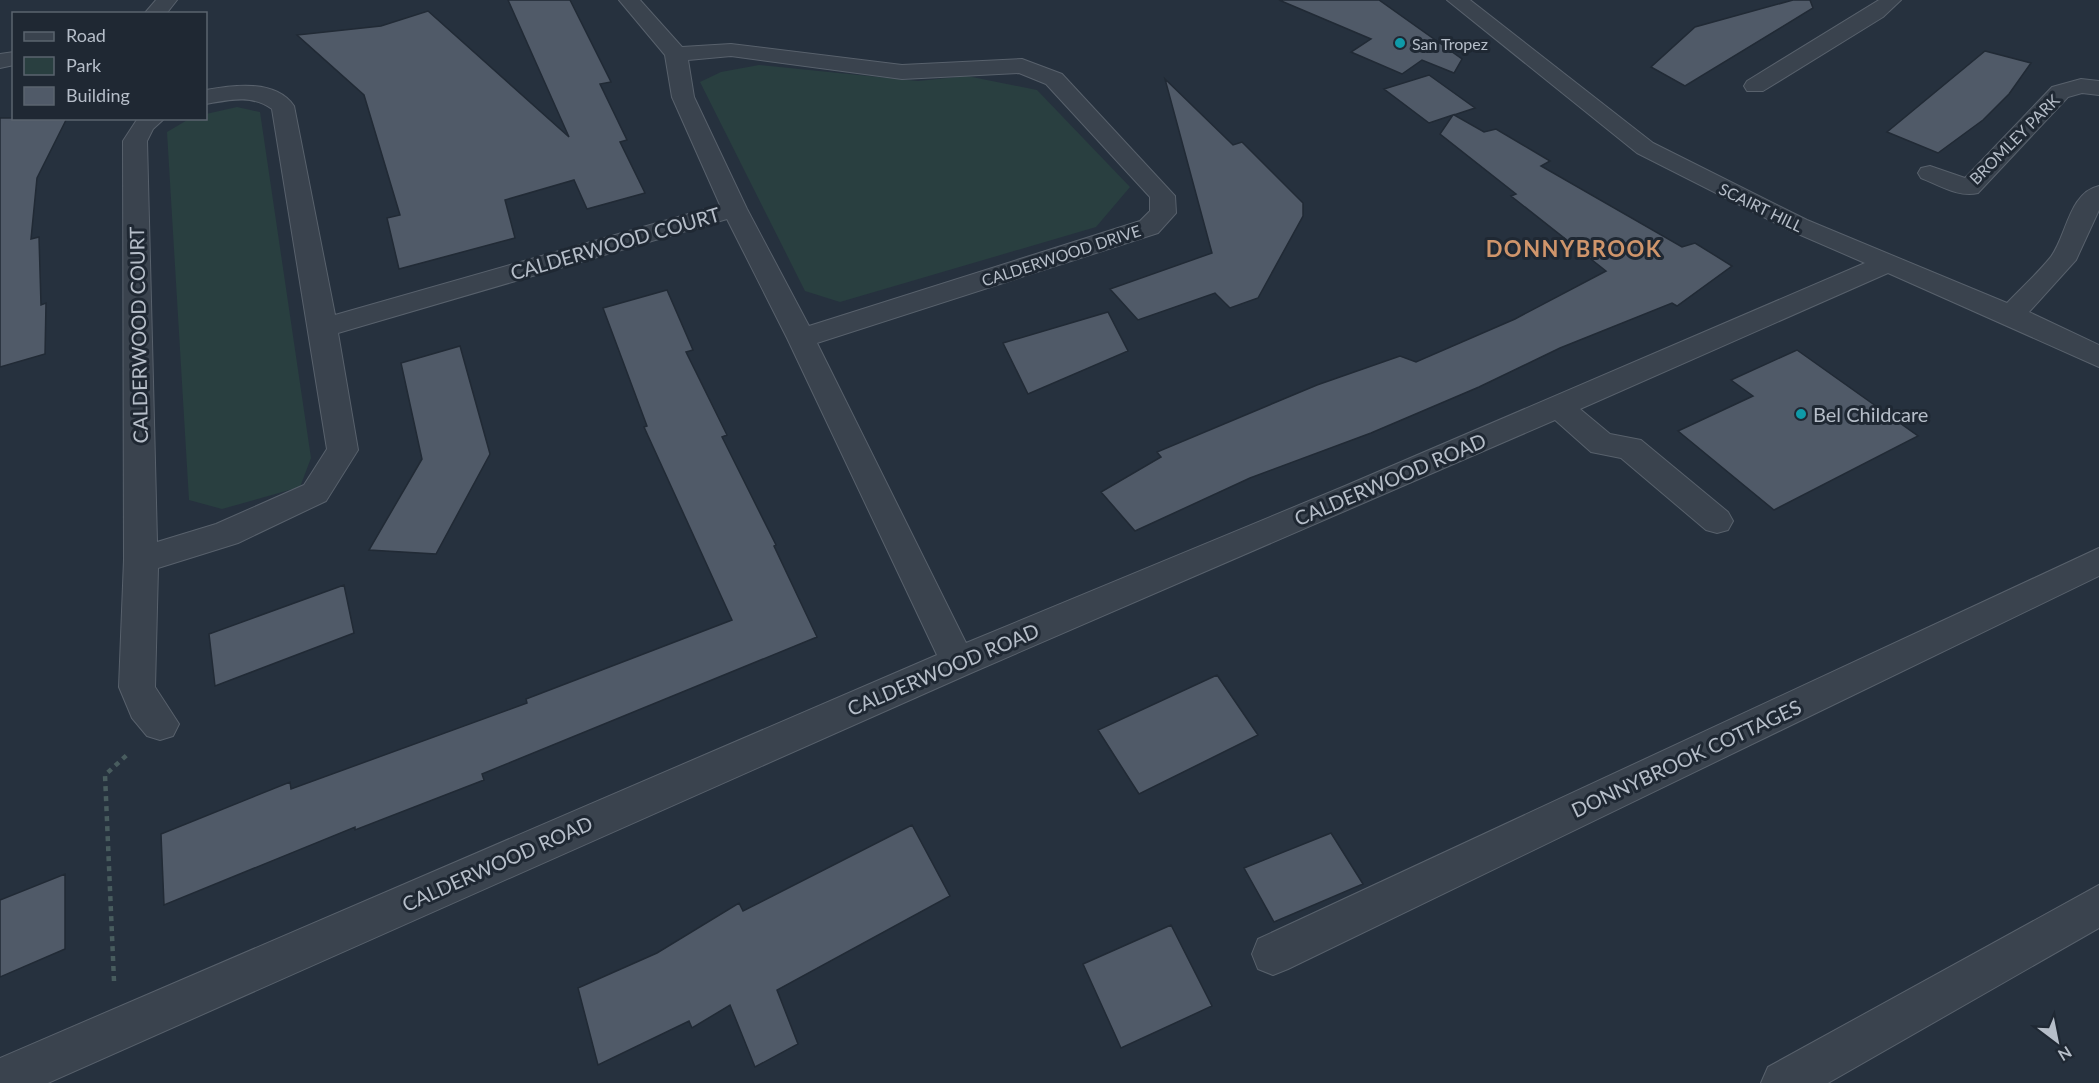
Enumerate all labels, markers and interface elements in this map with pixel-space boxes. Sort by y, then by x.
legend [12,12,207,120]
text: Road [66,24,106,46]
place label: San Tropez [1412,34,1488,53]
marker: San Tropez [1393,36,1407,50]
text: Park [66,54,102,76]
text: Building [66,84,130,106]
street label: BROMLEY PARK [1965,90,2063,188]
street label: SCAIRT HILL [1716,179,1806,235]
street label: CALDERWOOD COURT [508,202,723,284]
street label: CALDERWOOD DRIVE [979,220,1143,290]
street label: CALDERWOOD COURT [124,226,152,444]
district label: DONNYBROOK [1486,235,1662,262]
place label: Bel Childcare [1813,402,1928,426]
marker: Bel Childcare [1794,407,1808,421]
street label: CALDERWOOD ROAD [1291,428,1489,530]
street label: CALDERWOOD ROAD [844,618,1042,720]
street label: DONNYBROOK COTTAGES [1567,694,1805,822]
street label: CALDERWOOD ROAD [398,810,596,916]
north arrow [2027,1011,2087,1071]
text: N [2055,1043,2075,1065]

